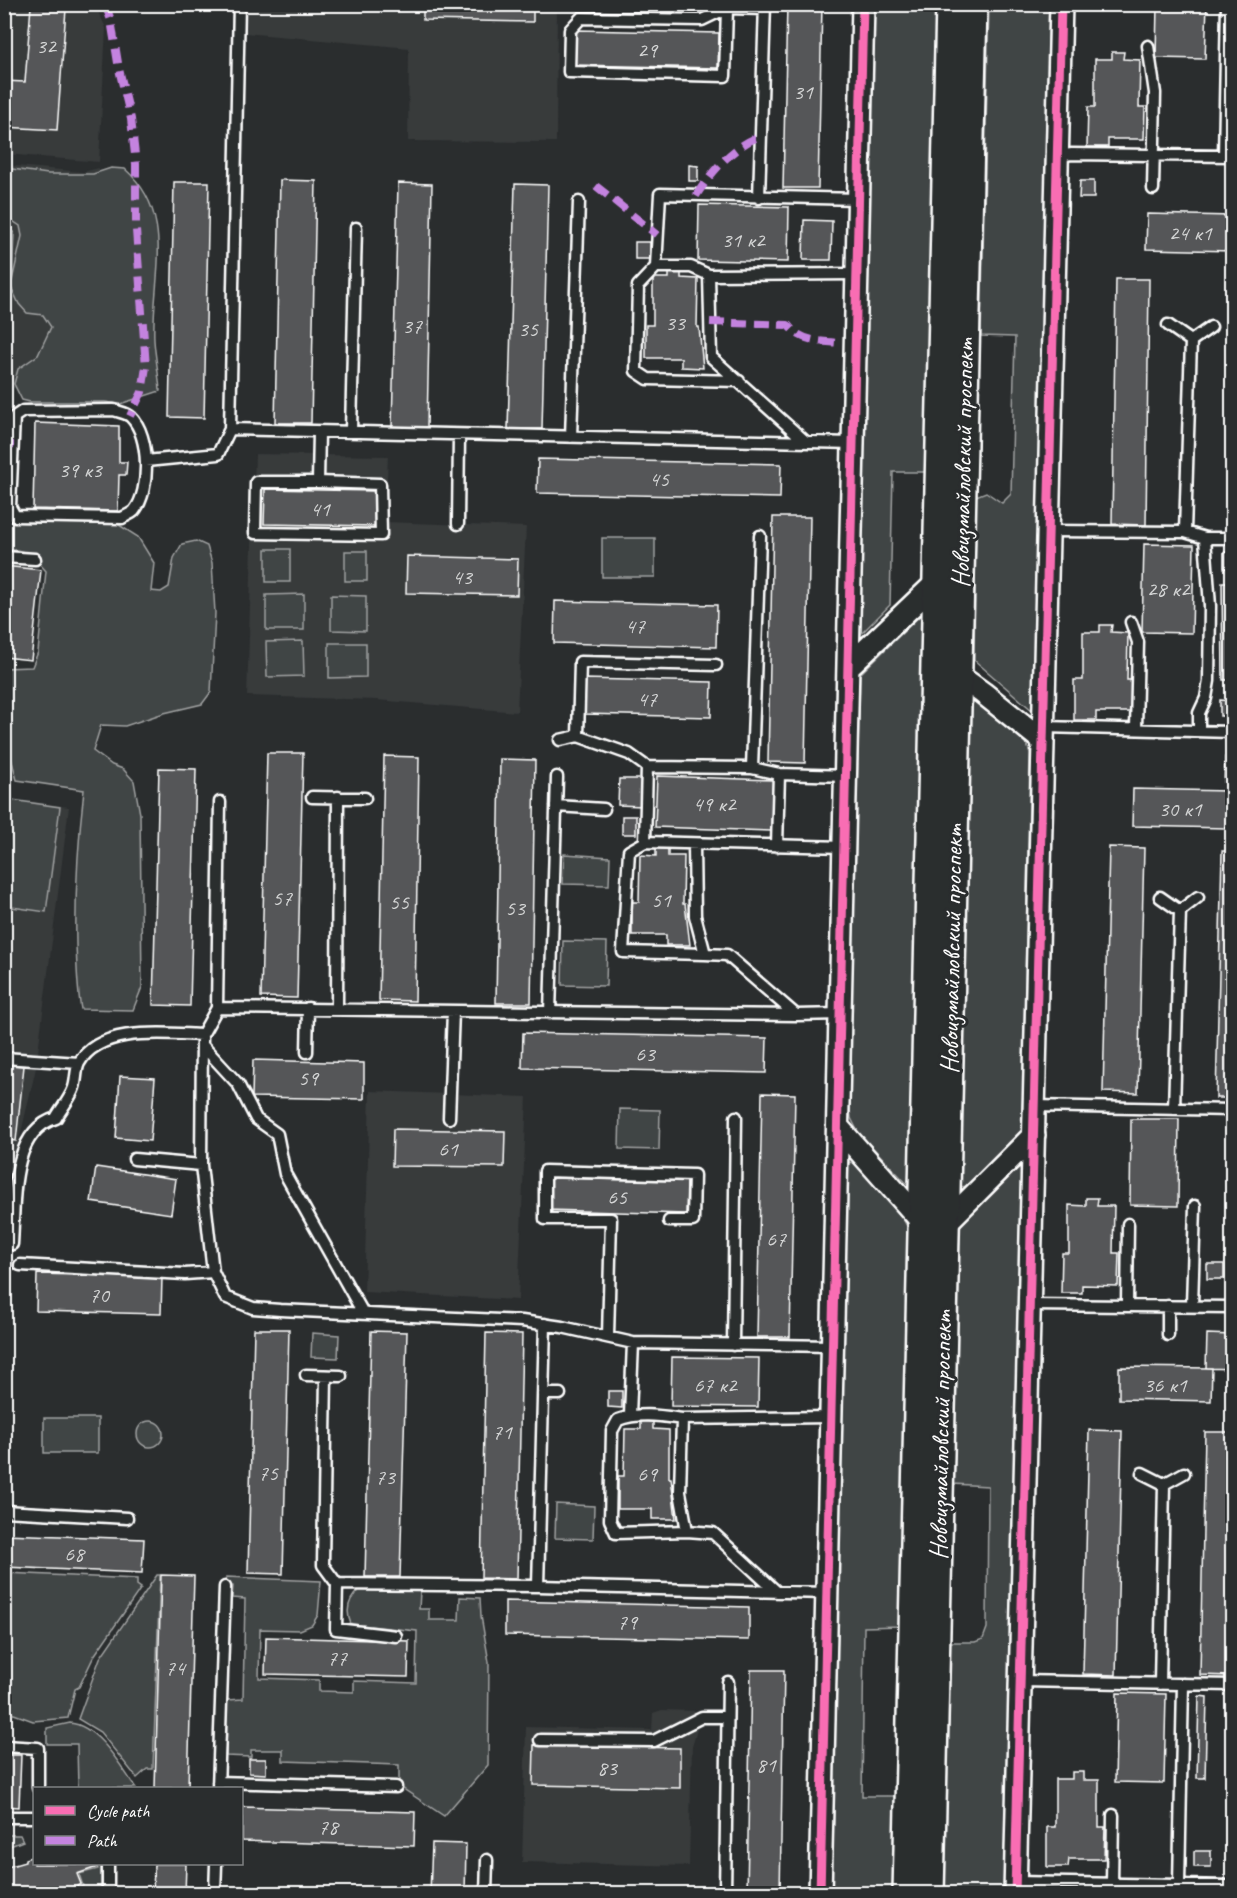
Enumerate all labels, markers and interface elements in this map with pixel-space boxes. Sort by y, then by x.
house number: 32 [36,32,58,60]
house number: 29 [637,36,659,64]
house number: 31 [793,78,814,106]
house number: 24 к1 [1168,219,1213,247]
house number: 31 к2 [721,226,767,254]
house number: 33 [665,309,687,337]
house number: 37 [402,312,423,340]
house number: 35 [518,315,539,343]
street label: Новоизмайловский проспект [944,336,981,588]
house number: 39 к3 [58,456,104,484]
house number: 45 [649,465,670,493]
house number: 41 [310,495,331,523]
house number: 43 [452,563,474,591]
house number: 28 к2 [1146,575,1192,603]
house number: 47 [625,612,646,640]
house number: 47 [637,685,658,713]
house number: 49 к2 [692,790,738,818]
house number: 30 к1 [1158,795,1203,823]
street label: Новоизмайловский проспект [933,822,970,1074]
house number: 57 [272,884,293,912]
house number: 51 [651,886,672,914]
house number: 55 [389,888,410,916]
house number: 53 [505,894,527,922]
house number: 63 [635,1040,657,1068]
house number: 59 [298,1064,320,1092]
house number: 61 [438,1135,459,1163]
house number: 65 [607,1183,628,1211]
house number: 67 [766,1225,787,1253]
house number: 70 [89,1281,111,1309]
street label: Новоизмайловский проспект [922,1308,959,1560]
house number: 67 к2 [693,1371,739,1399]
house number: 36 к1 [1143,1371,1188,1399]
house number: 71 [492,1418,513,1446]
house number: 75 [258,1459,279,1487]
house number: 69 [637,1460,659,1488]
house number: 73 [375,1463,397,1491]
house number: 68 [64,1540,86,1568]
house number: 79 [617,1608,639,1636]
house number: 77 [327,1644,348,1672]
house number: 74 [165,1654,187,1682]
house number: 81 [756,1751,777,1779]
house number: 83 [597,1754,619,1782]
legend [33,1787,243,1865]
text: Cycle path [87,1800,150,1822]
house number: 78 [318,1813,340,1841]
text: Path [87,1830,117,1852]

